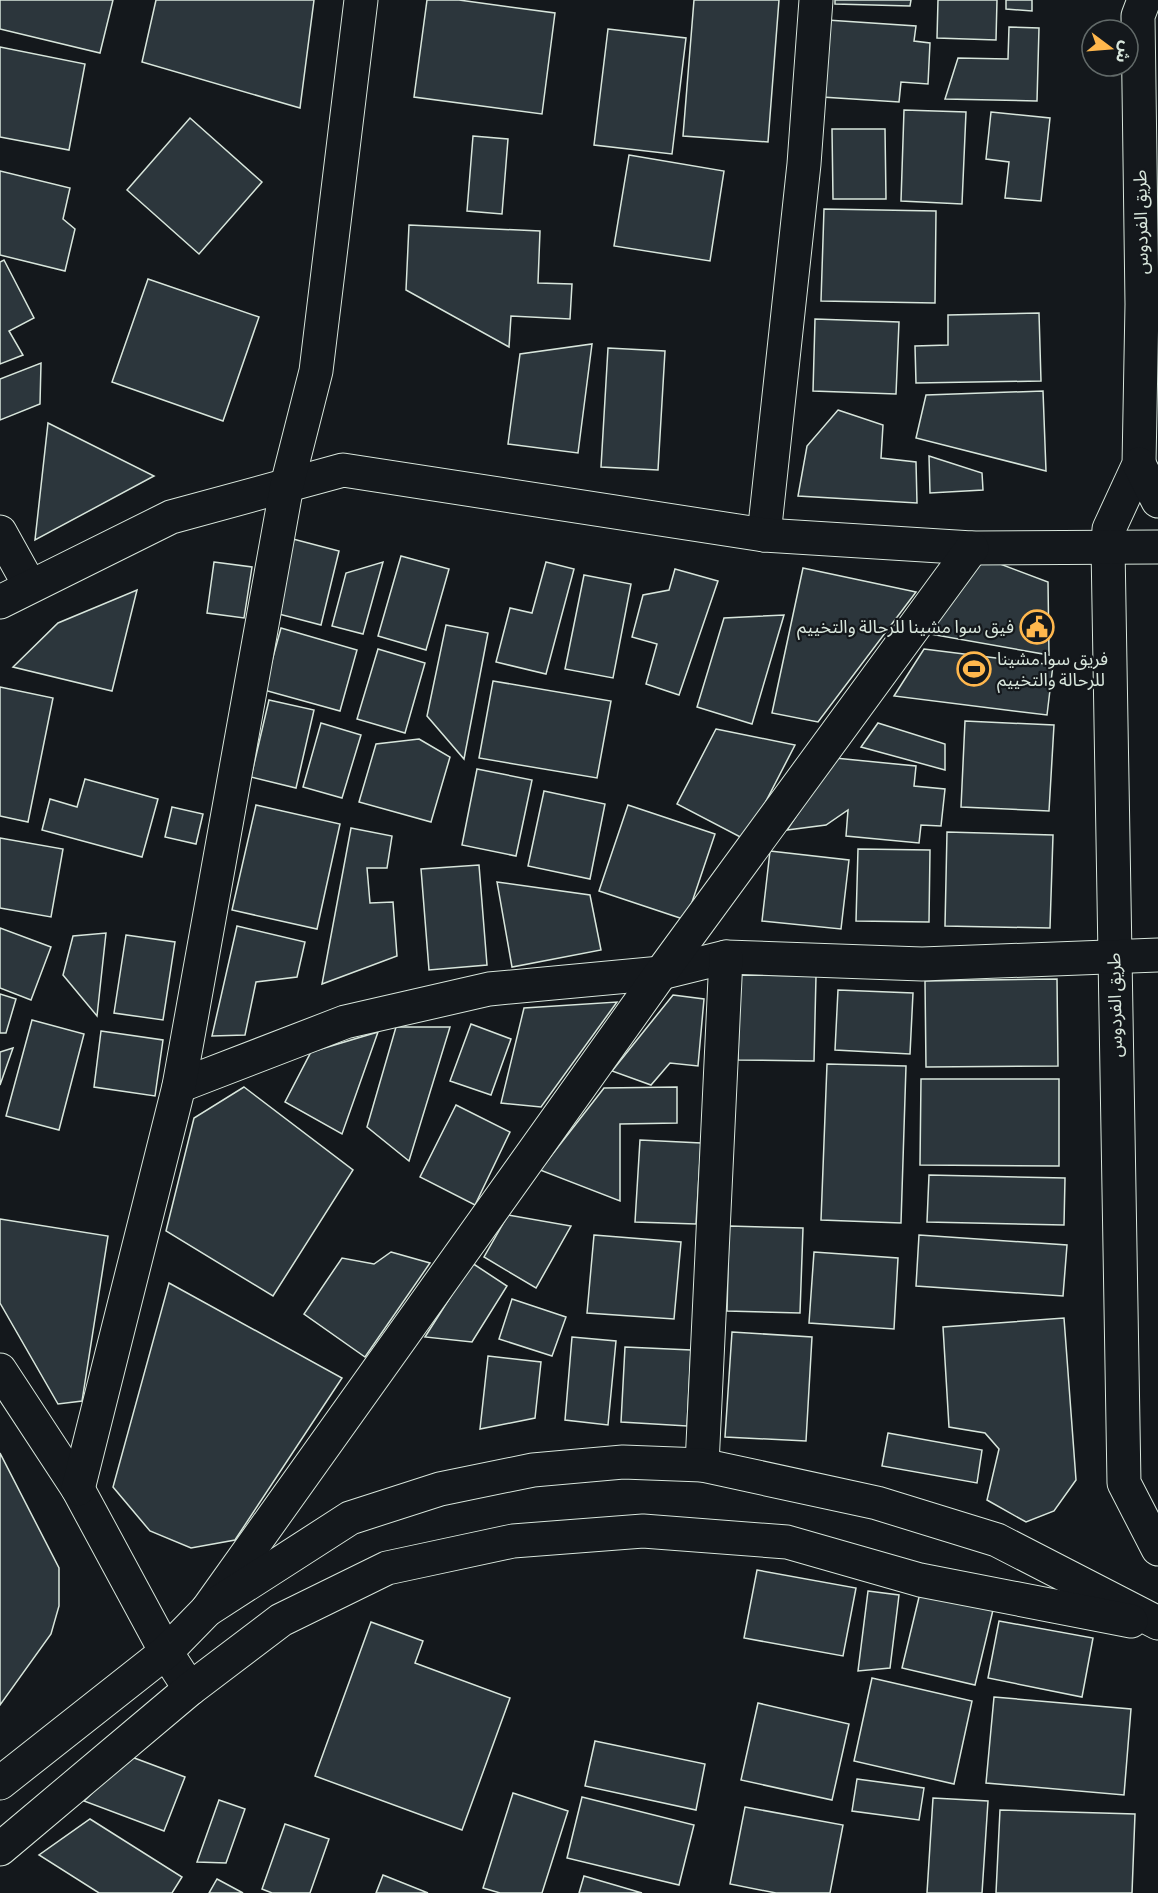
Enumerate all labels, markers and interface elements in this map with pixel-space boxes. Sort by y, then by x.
north arrow [1080,18,1140,78]
text: ش [1112,39,1135,65]
street label: طريق الفردوس [1130,169,1153,275]
public building icon: فيق سوا مشينا للرحالة والتخييم [1019,609,1055,645]
place label: فيق سوا مشينا للرحالة والتخييم [797,617,1014,640]
place label: فريق سوا مشينا للرحالة والتخييم [997,649,1108,693]
sports icon: فريق سوا مشينا للرحالة والتخييم [956,651,992,687]
street label: طريق الفردوس [1104,952,1127,1058]

